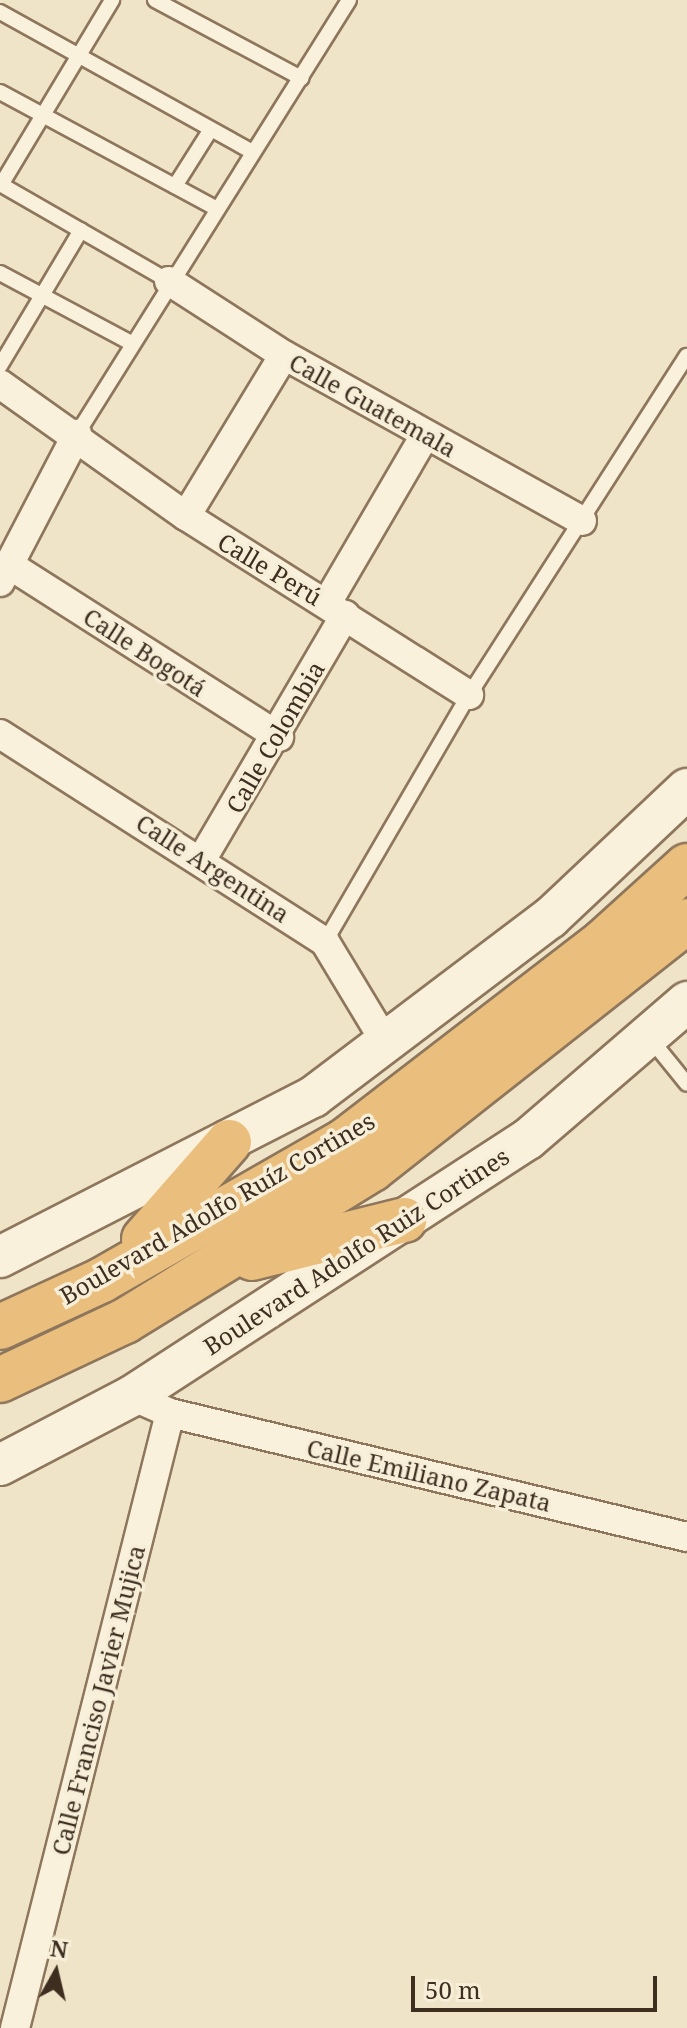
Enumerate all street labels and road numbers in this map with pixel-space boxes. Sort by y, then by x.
street label: Calle Guatemala [284,347,462,463]
street label: Calle Perú [213,527,327,611]
street label: Calle Bogotá [78,602,212,702]
street label: Calle Colombia [220,656,330,818]
street label: Calle Argentina [131,808,295,928]
street label: Boulevard Adolfo Ruíz Cortines [55,1106,379,1310]
street label: Boulevard Adolfo Ruiz Cortines [198,1141,514,1361]
street label: Calle Emiliano Zapata [304,1433,554,1517]
street label: Calle Franciso Javier Mujica [45,1542,151,1858]

